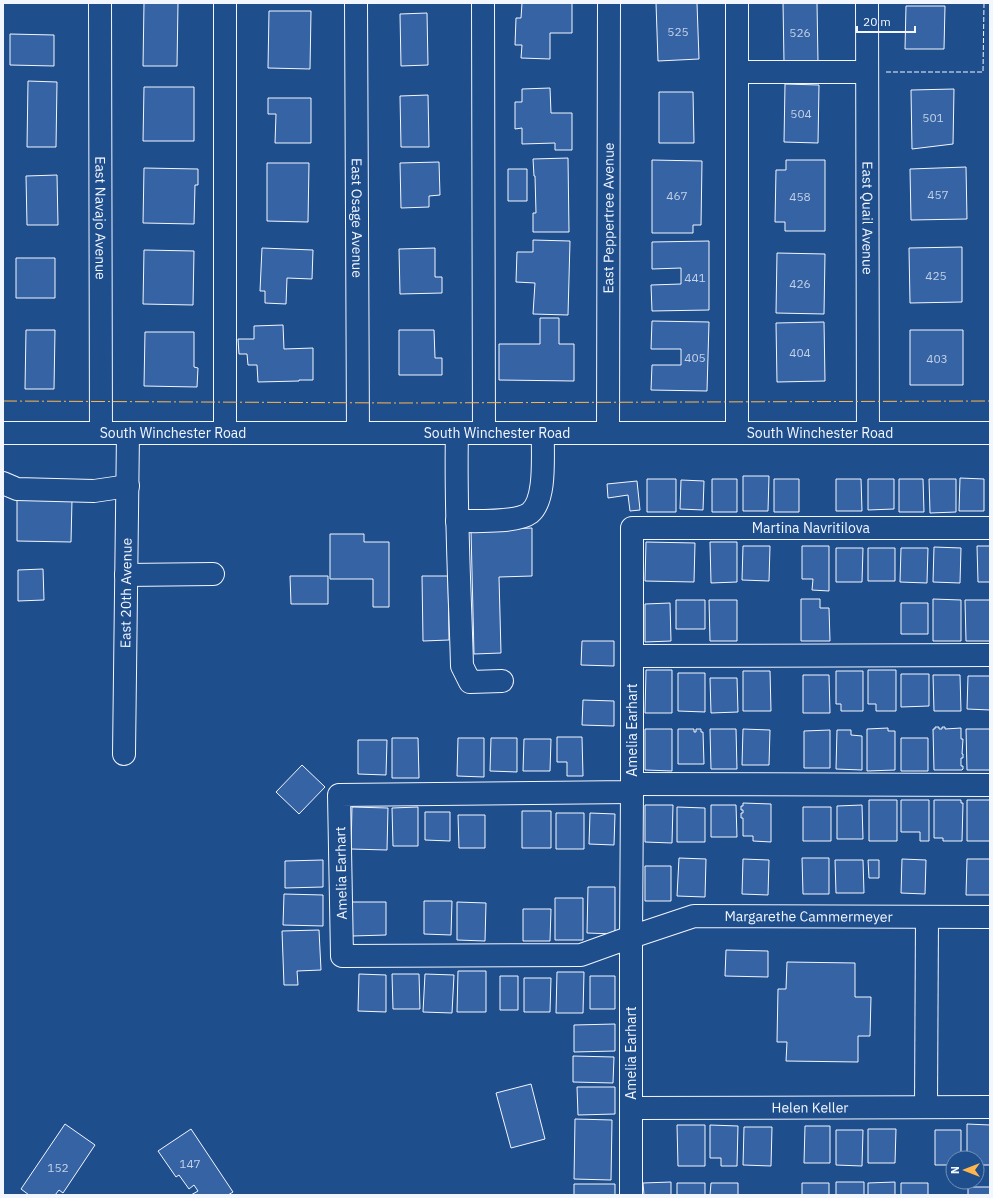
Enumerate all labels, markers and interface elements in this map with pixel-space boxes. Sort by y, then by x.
scale bar [857,8,915,34]
text: 20 m [863,14,891,29]
house number: 525 [667,24,689,39]
house number: 526 [789,25,811,40]
house number: 504 [790,106,812,121]
house number: 501 [922,110,944,125]
street label: East Peppertree Avenue [599,142,618,294]
street label: East Navajo Avenue [91,156,110,280]
street label: East Osage Avenue [348,158,366,278]
street label: East Quail Avenue [858,161,877,275]
house number: 457 [927,187,949,202]
house number: 467 [666,188,688,203]
house number: 458 [789,189,811,204]
house number: 425 [925,268,947,283]
house number: 441 [684,270,706,285]
house number: 426 [789,276,811,291]
house number: 404 [789,345,811,360]
house number: 405 [684,350,706,365]
house number: 403 [926,351,948,366]
street label: South Winchester Road [100,424,246,442]
street label: South Winchester Road [424,424,570,442]
street label: South Winchester Road [747,424,893,442]
street label: Martina Navritilova [752,519,870,537]
street label: East 20th Avenue [116,537,136,648]
street label: Amelia Earhart [623,683,641,777]
street label: Amelia Earhart [331,826,351,920]
street label: Margarethe Cammermeyer [724,907,893,926]
street label: Amelia Earhart [622,1006,640,1100]
street label: Helen Keller [771,1098,849,1117]
north arrow [945,1150,985,1190]
house number: 147 [179,1156,201,1171]
house number: 152 [47,1160,69,1175]
text: N [948,1166,962,1174]

